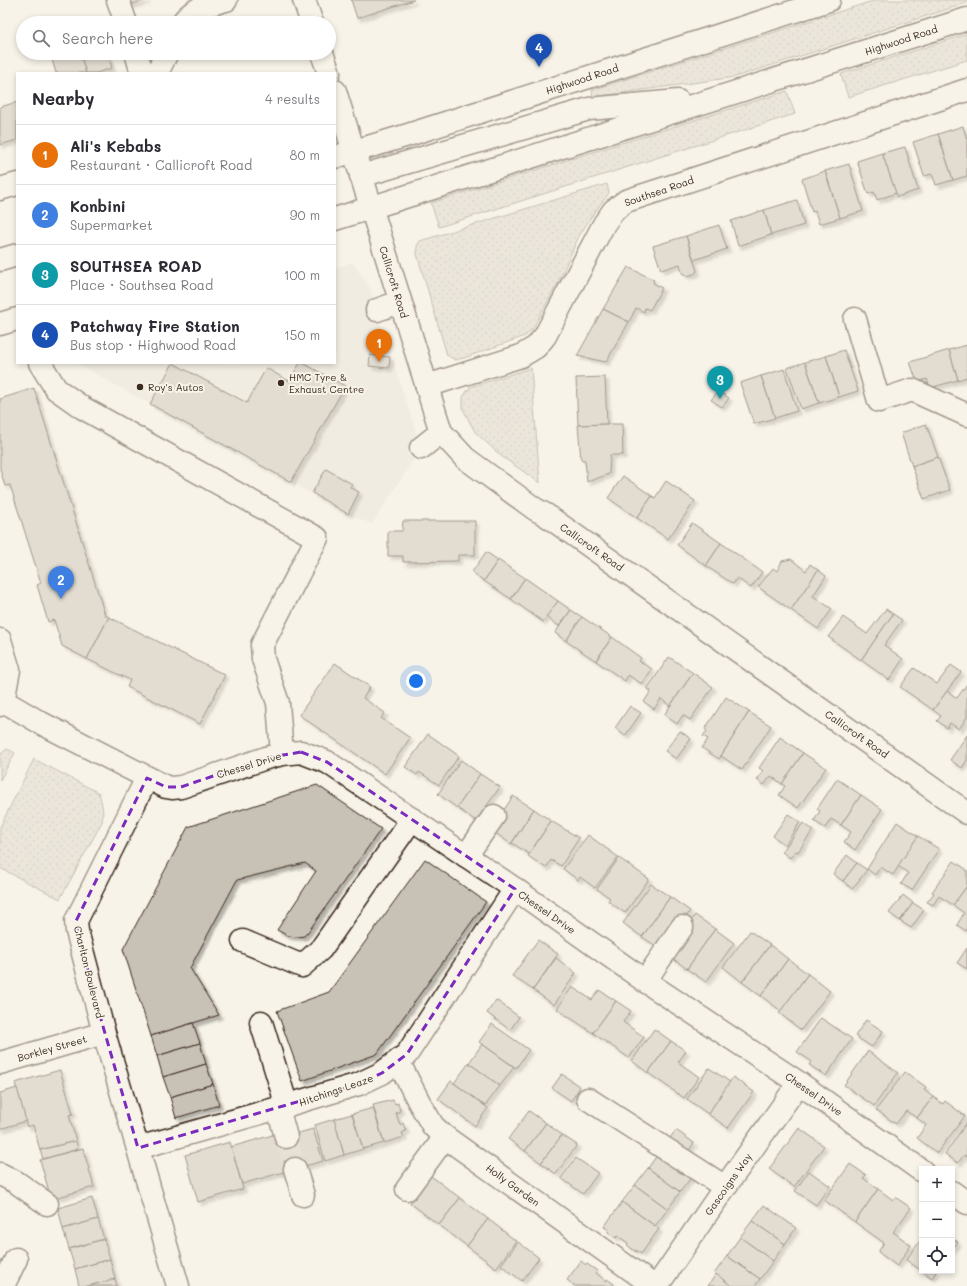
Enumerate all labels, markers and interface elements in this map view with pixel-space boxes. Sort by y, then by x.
search box [16,16,336,60]
street label: Highwood Road [863,22,939,58]
icon: search [30,27,52,49]
text: Search here [62,28,153,48]
pin: 4 [526,34,552,67]
street label: Highwood Road [544,61,620,97]
text: Nearby [32,87,94,109]
text: 4 results [265,90,320,107]
text: Ali's Kebabs [70,136,161,156]
text: 1 [42,146,48,163]
text: 80 m [290,146,320,163]
text: Restaurant · Callicroft Road [70,156,252,173]
street label: Southsea Road [622,173,696,209]
text: Konbini [70,196,126,216]
text: 2 [41,206,49,223]
text: 90 m [290,206,320,223]
text: Supermarket [70,216,153,233]
street label: Callicroft Road [376,244,412,320]
text: SOUTHSEA ROAD [70,256,202,276]
text: 3 [41,266,49,283]
text: 100 m [284,266,320,283]
text: Place · Southsea Road [70,276,213,293]
text: Patchway Fire Station [70,316,240,336]
text: 4 [41,326,49,343]
text: 150 m [284,326,320,343]
pin: 1 [366,329,392,362]
text: Bus stop · Highwood Road [70,336,236,353]
pin: 3 [707,366,733,399]
place label: HMC Tyre & Exhaust Centre [289,370,364,396]
marker: HMC Tyre & Exhaust Centre [276,378,286,388]
place label: Roy's Autos [148,380,204,394]
marker: Roy's Autos [135,382,145,392]
street label: Callicroft Road [557,520,627,574]
pin: 2 [48,566,74,599]
your location [406,671,426,691]
street label: Callicroft Road [822,707,892,761]
street label: Chessel Drive [215,749,283,781]
street label: Chessel Drive [516,887,578,937]
street label: Charlton Boulevard [71,924,107,1020]
street label: Borkley Street [16,1031,88,1065]
street label: Chessel Drive [783,1069,845,1119]
street label: Hitchings Leaze [297,1071,375,1109]
street label: Gascoigns Way [701,1150,755,1218]
street label: Holly Garden [483,1161,543,1209]
map controls [919,1166,955,1274]
button: + [919,1166,955,1202]
button: − [919,1202,955,1238]
button: locate [919,1238,955,1274]

